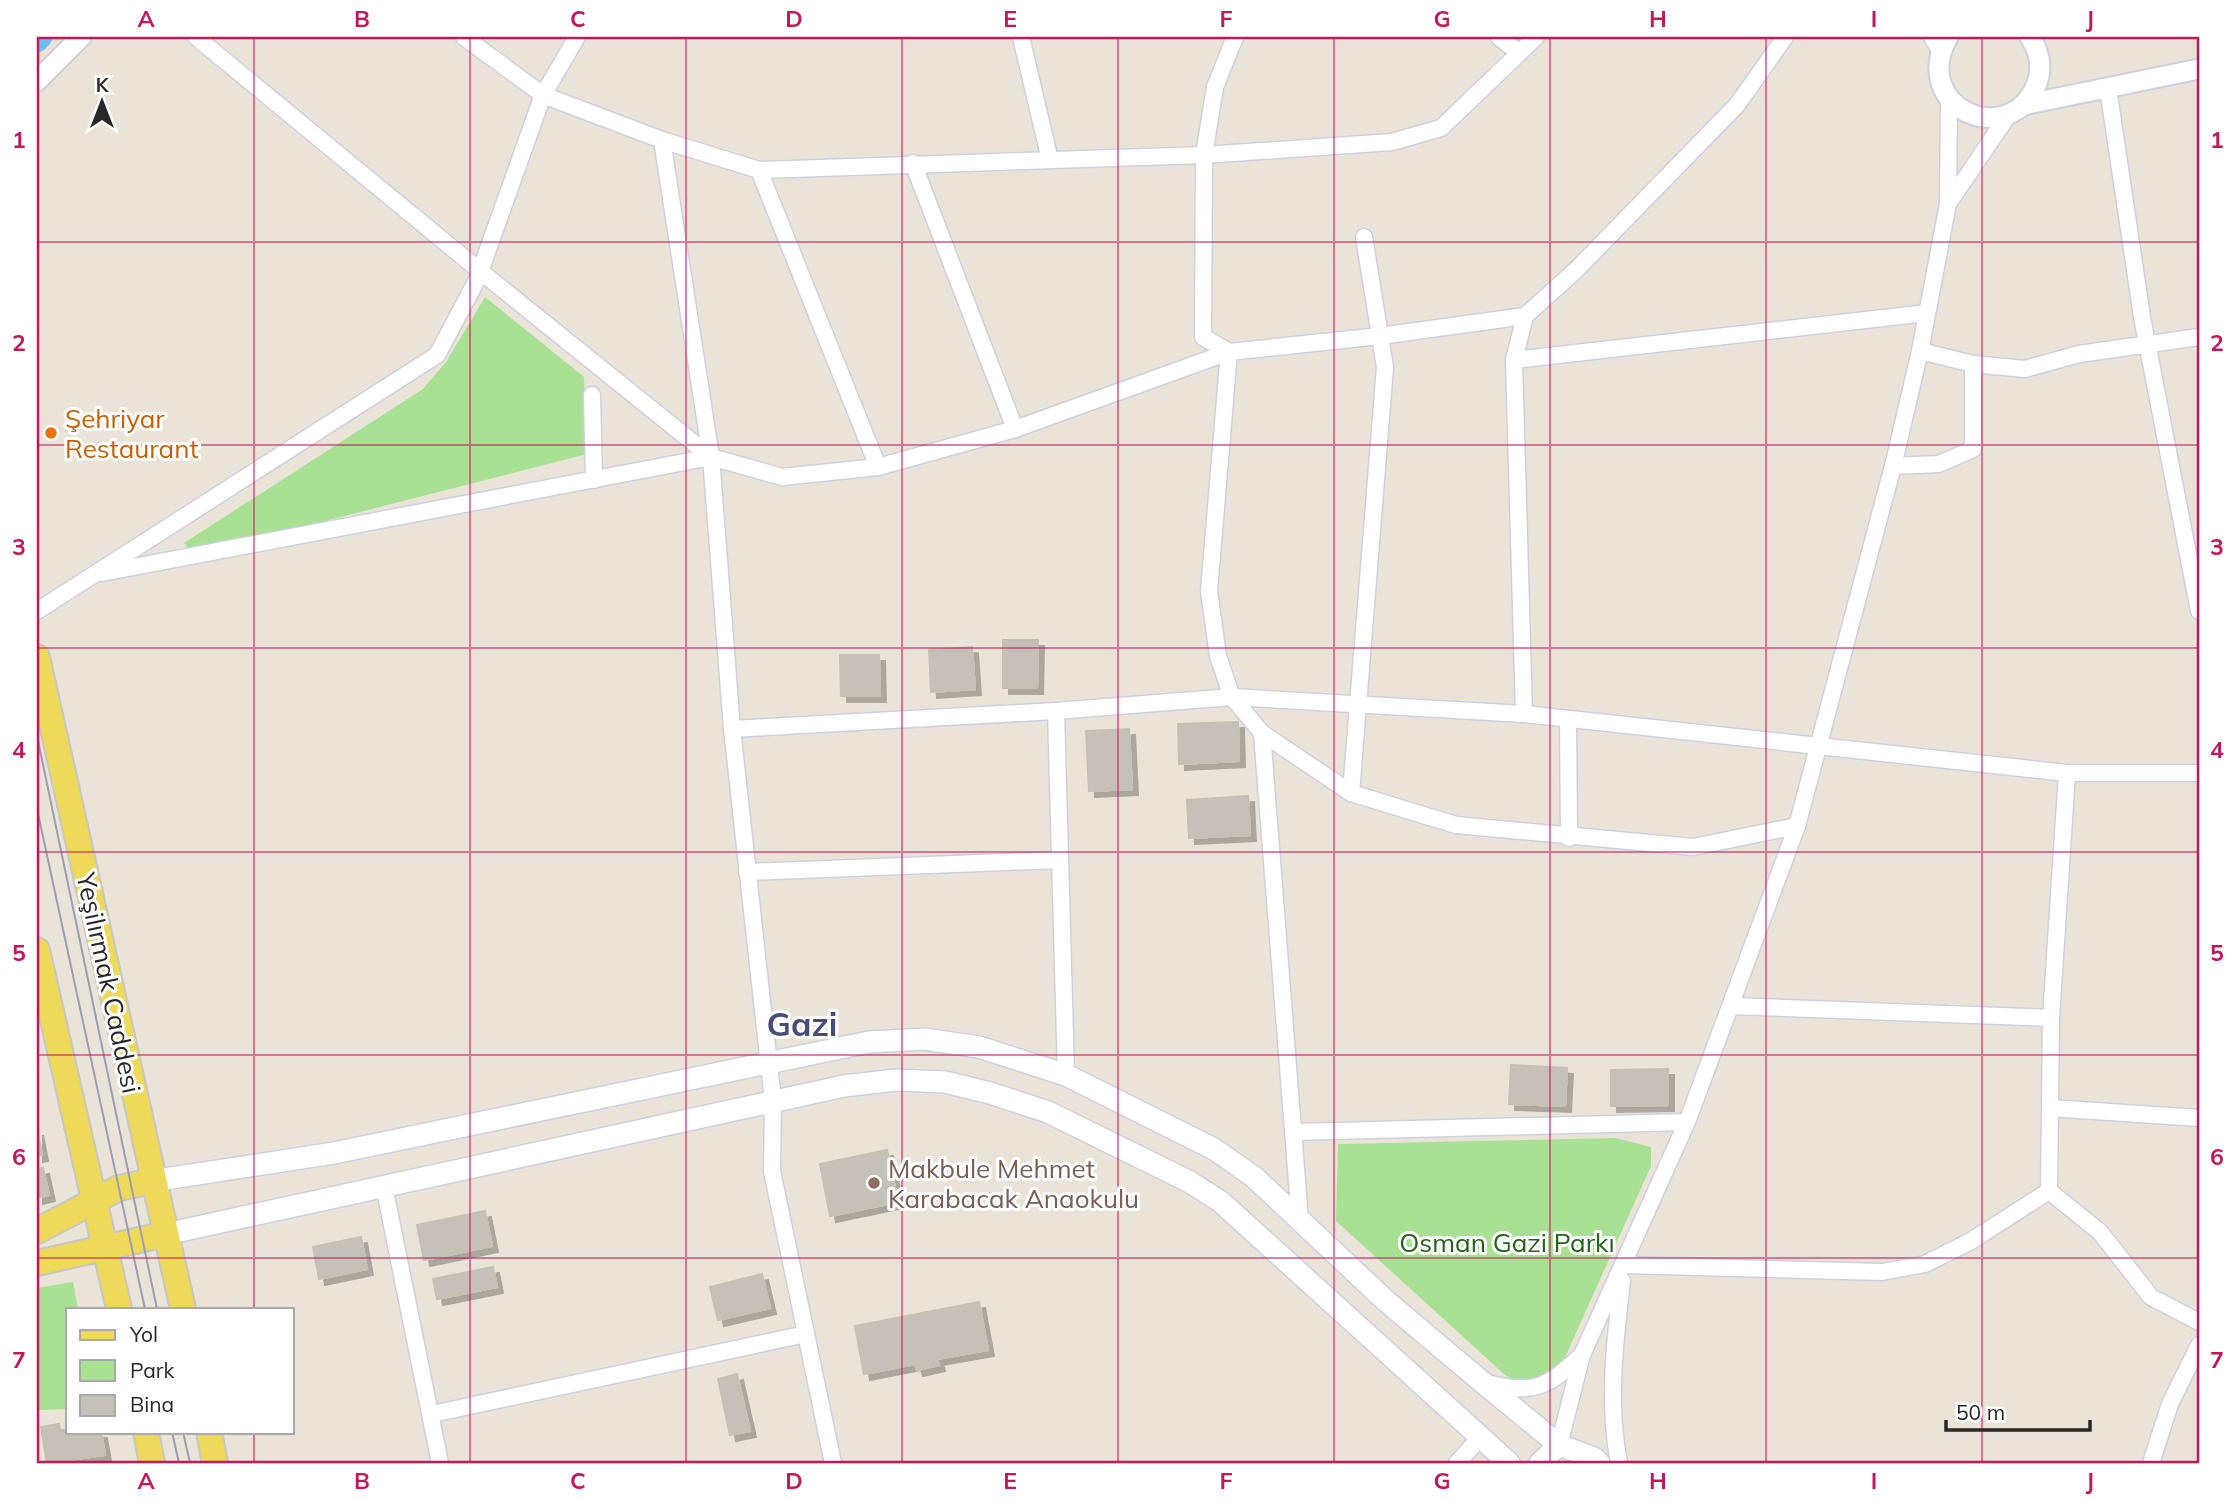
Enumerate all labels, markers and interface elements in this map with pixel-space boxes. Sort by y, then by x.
text: A [137,4,155,33]
text: B [354,4,370,33]
text: C [570,4,586,33]
text: D [785,4,803,33]
text: E [1003,4,1017,33]
text: F [1219,4,1233,33]
text: G [1433,4,1451,33]
text: H [1649,4,1667,33]
text: I [1871,4,1877,33]
text: J [2086,4,2094,33]
north arrow [66,66,136,136]
text: K [96,73,110,97]
text: 1 [12,125,26,154]
text: 1 [2210,125,2224,154]
text: 2 [12,328,26,357]
text: 2 [2210,328,2224,357]
place label: Şehriyar Restaurant [65,402,199,465]
marker: Şehriyar Restaurant [43,425,59,441]
text: 3 [12,532,26,561]
text: 3 [2210,532,2224,561]
text: 4 [12,735,26,764]
text: 4 [2210,735,2224,764]
street label: Yeşilırmak Caddesi [69,869,149,1096]
text: 5 [12,938,26,967]
text: 5 [2210,938,2224,967]
district label: Gazi [767,1003,837,1044]
text: 6 [12,1142,26,1171]
text: 6 [2210,1142,2224,1171]
place label: Makbule Mehmet Karabacak Anaokulu [888,1152,1139,1215]
marker: Makbule Mehmet Karabacak Anaokulu [866,1175,882,1191]
park label: Osman Gazi Parkı [1399,1226,1615,1259]
legend [66,1308,294,1434]
text: Yol [129,1321,158,1347]
text: 7 [12,1345,26,1374]
text: 7 [2210,1345,2224,1374]
text: Park [130,1357,174,1383]
scale bar [1946,1388,2089,1432]
text: Bina [130,1391,174,1417]
text: 50 m [1956,1399,2005,1425]
text: A [137,1466,155,1495]
text: B [354,1466,370,1495]
text: C [570,1466,586,1495]
text: D [785,1466,803,1495]
text: E [1003,1466,1017,1495]
text: F [1219,1466,1233,1495]
text: G [1433,1466,1451,1495]
text: H [1649,1466,1667,1495]
text: I [1871,1466,1877,1495]
text: J [2086,1466,2094,1495]

